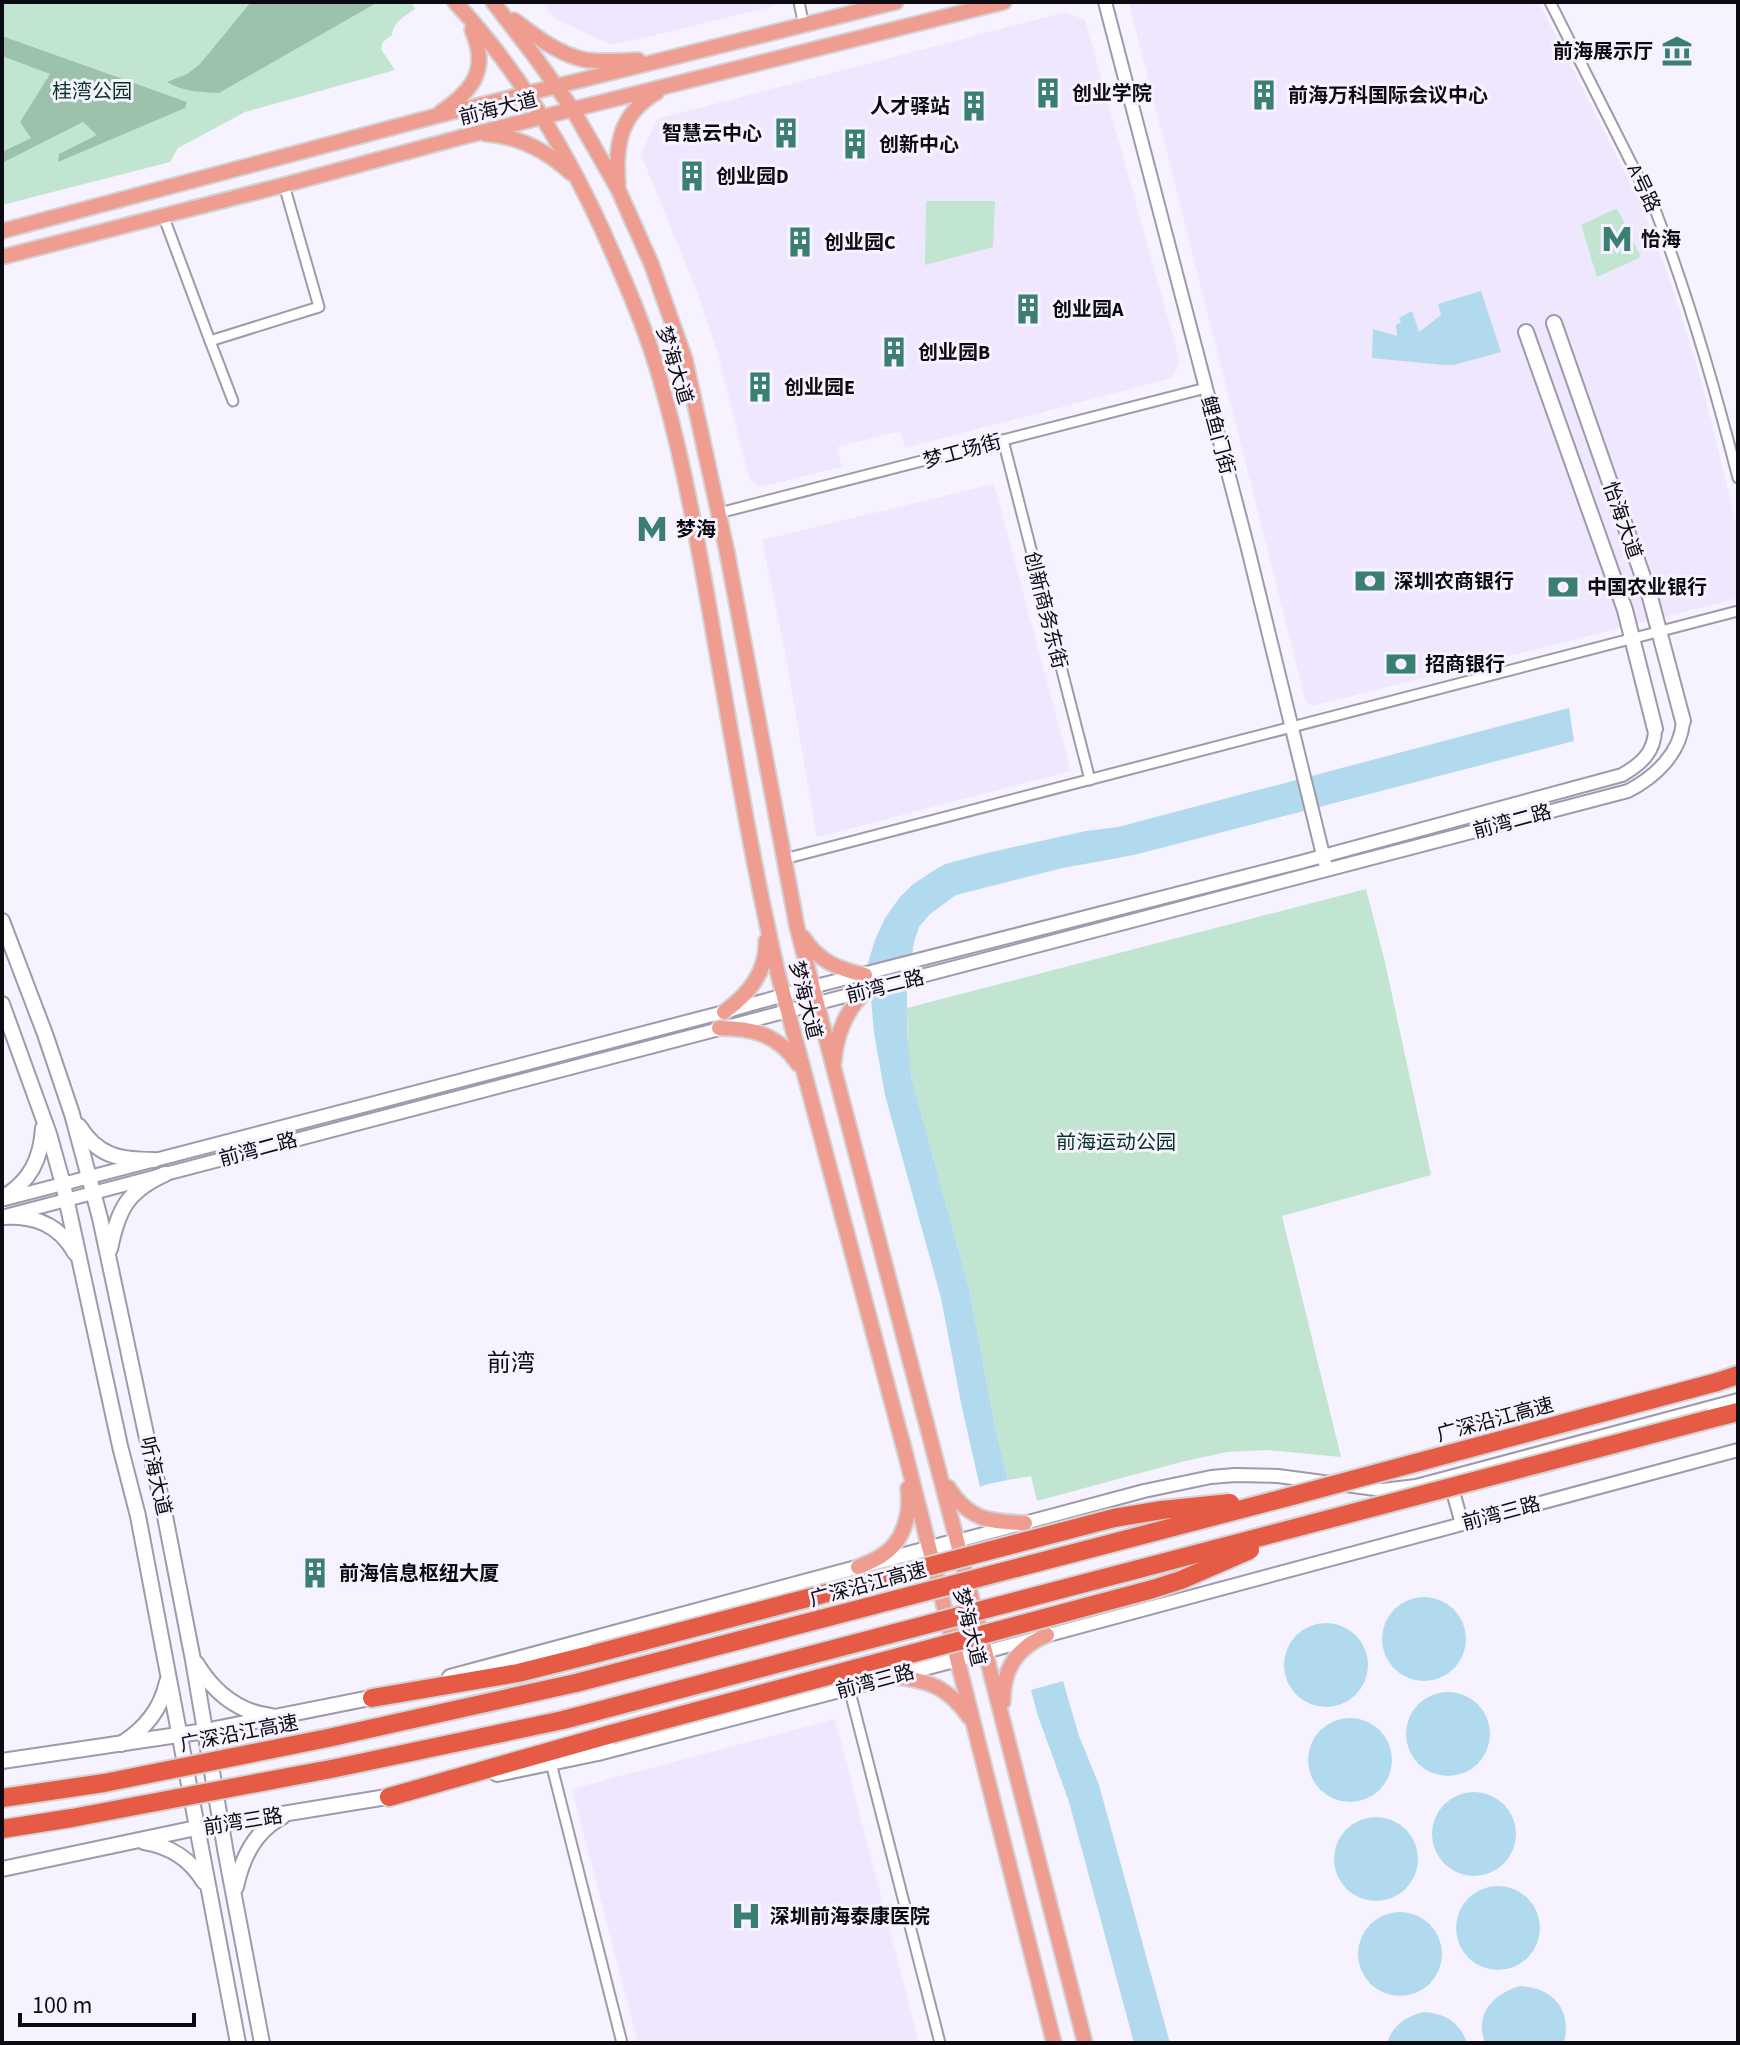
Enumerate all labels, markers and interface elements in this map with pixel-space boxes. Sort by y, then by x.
museum icon: 前海展示厅 [1660,34,1694,68]
place label: 前海展示厅 [1553,38,1653,66]
building icon: 创业学院 [1031,76,1065,110]
park label: 桂湾公园 [52,78,132,106]
building icon: 前海万科国际会议中心 [1247,78,1281,112]
place label: 创业学院 [1072,80,1152,108]
place label: 前海万科国际会议中心 [1288,82,1488,110]
street label: 前海大道 [456,86,540,132]
building icon: 人才驿站 [957,89,991,123]
place label: 人才驿站 [870,93,950,121]
building icon: 智慧云中心 [769,116,803,150]
place label: 智慧云中心 [662,120,762,148]
building icon: 创新中心 [838,127,872,161]
place label: 创新中心 [879,131,959,159]
building icon: 创业园D [675,159,709,193]
street label: A号路 [1620,159,1667,217]
place label: 创业园D [716,163,789,191]
metro station icon: 怡海 [1600,222,1634,256]
building icon: 创业园C [783,225,817,259]
place label: 怡海 [1641,226,1681,254]
place label: 创业园C [824,229,896,257]
building icon: 创业园A [1011,292,1045,326]
place label: 创业园A [1052,296,1124,324]
street label: 梦海大道 [649,323,699,408]
building icon: 创业园B [877,335,911,369]
place label: 创业园B [918,339,990,367]
building icon: 创业园E [743,370,777,404]
place label: 创业园E [784,374,855,402]
street label: 鲤鱼门街 [1193,393,1241,478]
street label: 梦工场街 [920,428,1005,476]
street label: 怡海大道 [1596,478,1648,563]
metro station icon: 梦海 [635,512,669,546]
place label: 梦海 [676,516,716,544]
street label: 创新商务东街 [1017,549,1073,672]
bank icon: 深圳农商银行 [1353,564,1387,598]
place label: 深圳农商银行 [1394,568,1514,596]
bank icon: 中国农业银行 [1546,570,1580,604]
place label: 中国农业银行 [1587,574,1707,602]
bank icon: 招商银行 [1384,647,1418,681]
place label: 招商银行 [1425,651,1505,679]
street label: 前湾二路 [1470,798,1555,846]
street label: 梦海大道 [782,958,828,1042]
street label: 前湾二路 [843,964,927,1010]
street label: 前湾二路 [216,1126,301,1174]
park label: 前海运动公园 [1056,1129,1176,1157]
district label: 前湾 [487,1346,535,1381]
street label: 广深沿江高速 [1434,1391,1557,1449]
street label: 听海大道 [132,1434,178,1518]
street label: 前湾三路 [1459,1490,1544,1538]
building icon: 前海信息枢纽大厦 [298,1556,332,1590]
street label: 广深沿江高速 [807,1556,930,1614]
place label: 前海信息枢纽大厦 [339,1560,499,1588]
street label: 梦海大道 [946,1585,992,1669]
street label: 前湾三路 [833,1658,918,1706]
street label: 广深沿江高速 [178,1709,301,1759]
street label: 前湾三路 [201,1802,285,1842]
hospital icon: 深圳前海泰康医院 [729,1899,763,1933]
place label: 深圳前海泰康医院 [770,1903,930,1931]
scale bar [20,1977,194,2027]
text: 100 m [32,1988,92,2023]

